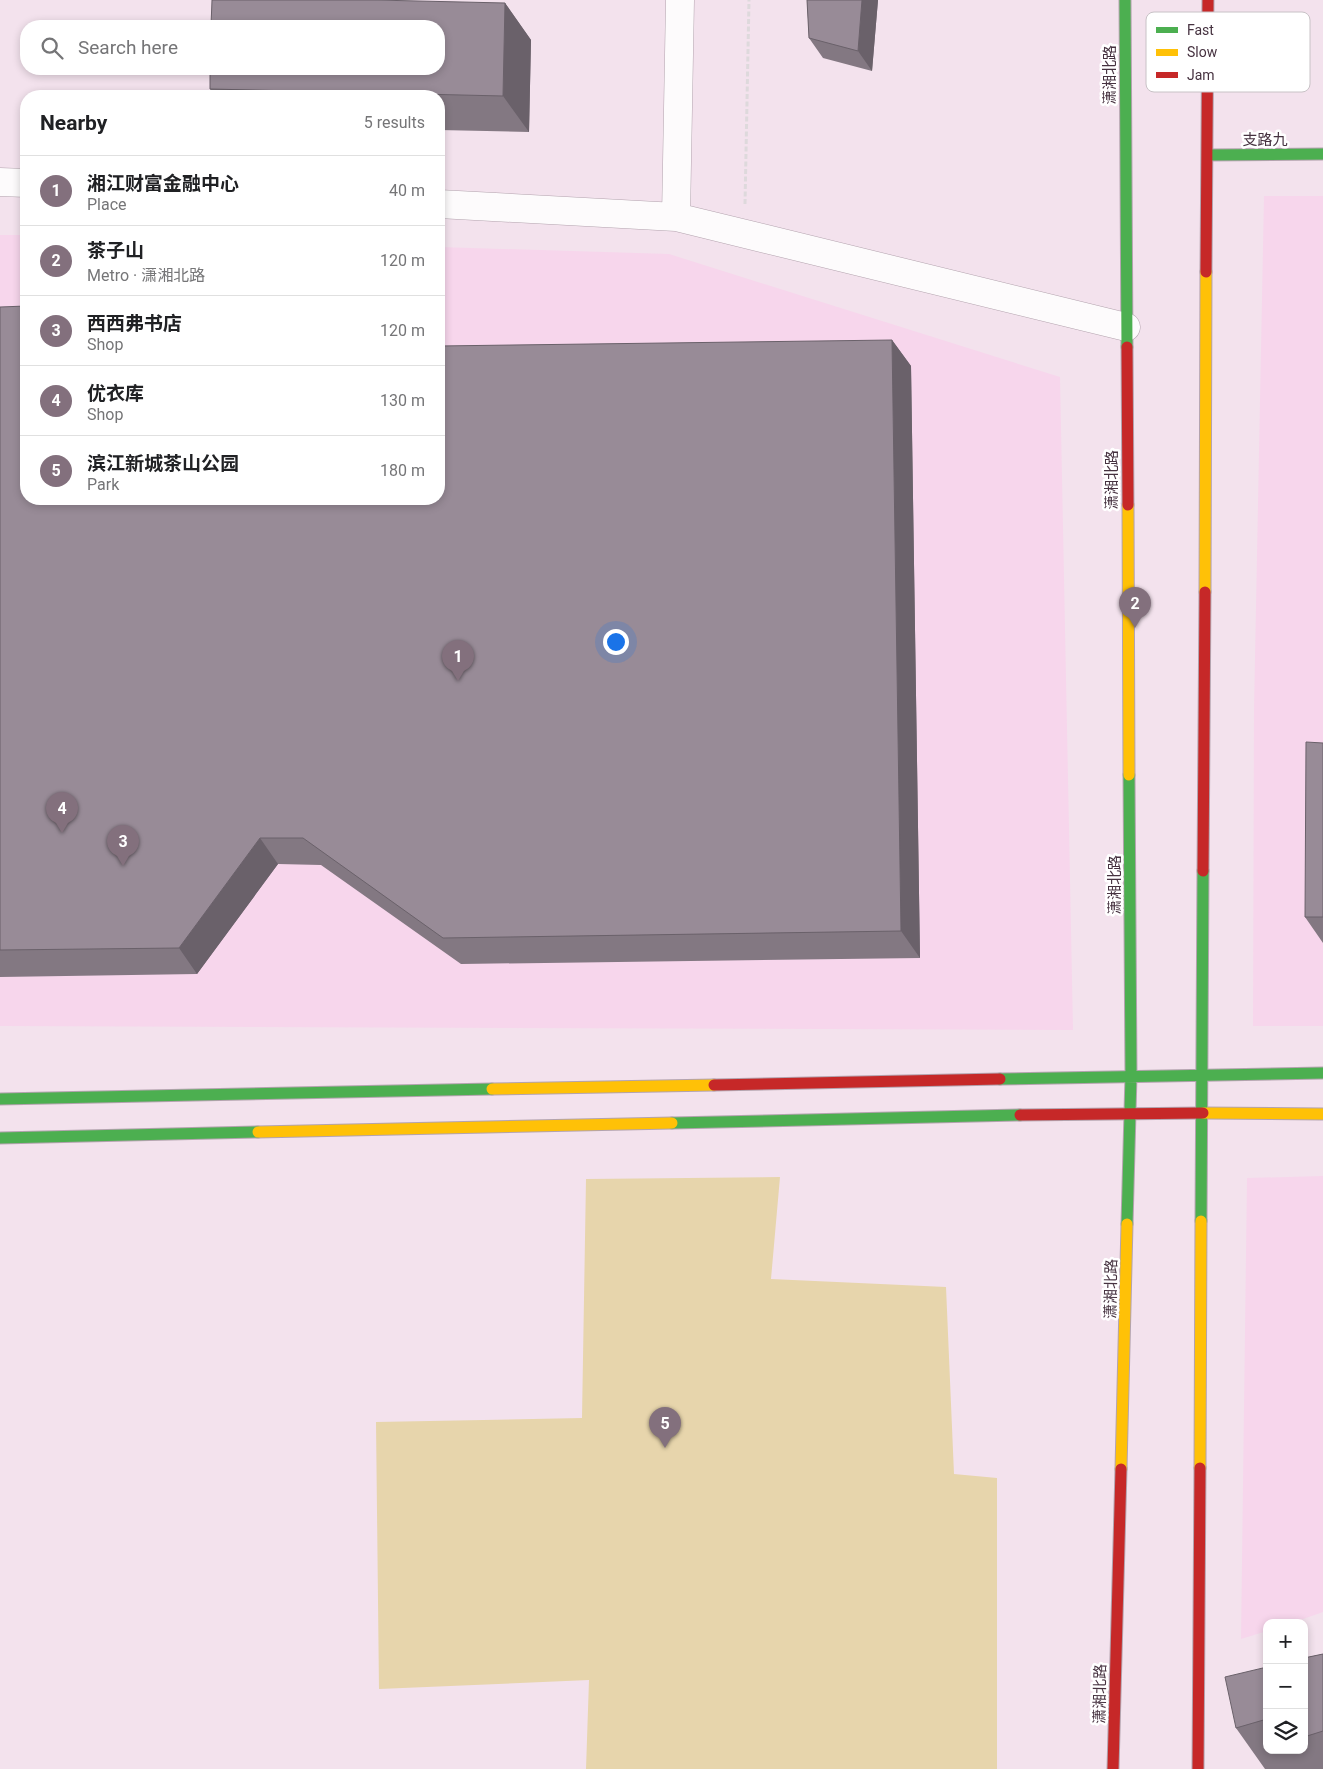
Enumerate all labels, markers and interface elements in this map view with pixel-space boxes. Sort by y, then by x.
legend [1146,12,1310,92]
search box [20,20,445,75]
text: Fast [1187,22,1214,38]
icon: search [38,34,66,62]
text: Search here [78,36,178,59]
text: Slow [1187,44,1218,60]
street label: 潇湘北路 [1101,45,1119,105]
text: Jam [1187,67,1215,83]
text: Nearby [40,111,107,135]
text: 5 results [364,113,425,132]
street label: 支路九 [1242,131,1288,149]
text: 湘江财富金融中心 [87,172,239,195]
text: 1 [51,181,61,200]
text: 40 m [389,181,425,200]
text: Place [87,195,127,214]
text: 茶子山 [87,239,144,262]
text: 2 [51,251,61,270]
text: 120 m [380,251,425,270]
text: Metro · 潇湘北路 [87,266,205,285]
text: 西西弗书店 [87,312,182,335]
text: 3 [51,321,61,340]
text: 120 m [380,321,425,340]
text: Shop [87,335,123,354]
text: 优衣库 [87,382,144,405]
text: 4 [51,391,61,410]
text: 130 m [380,391,425,410]
text: Shop [87,405,123,424]
street label: 潇湘北路 [1103,450,1121,510]
text: 滨江新城茶山公园 [87,452,239,475]
text: 5 [51,461,61,480]
text: 180 m [380,461,425,480]
text: Park [87,475,119,494]
pin: 2 [1119,587,1151,628]
your location [603,629,629,655]
pin: 1 [442,640,474,681]
pin: 4 [46,792,78,833]
pin: 3 [107,825,139,866]
street label: 潇湘北路 [1106,855,1124,915]
street label: 潇湘北路 [1101,1259,1121,1319]
pin: 5 [649,1407,681,1448]
map controls [1263,1619,1308,1754]
button: + [1263,1619,1308,1664]
street label: 潇湘北路 [1090,1664,1110,1724]
button: − [1263,1664,1308,1709]
button: layers [1263,1709,1308,1754]

